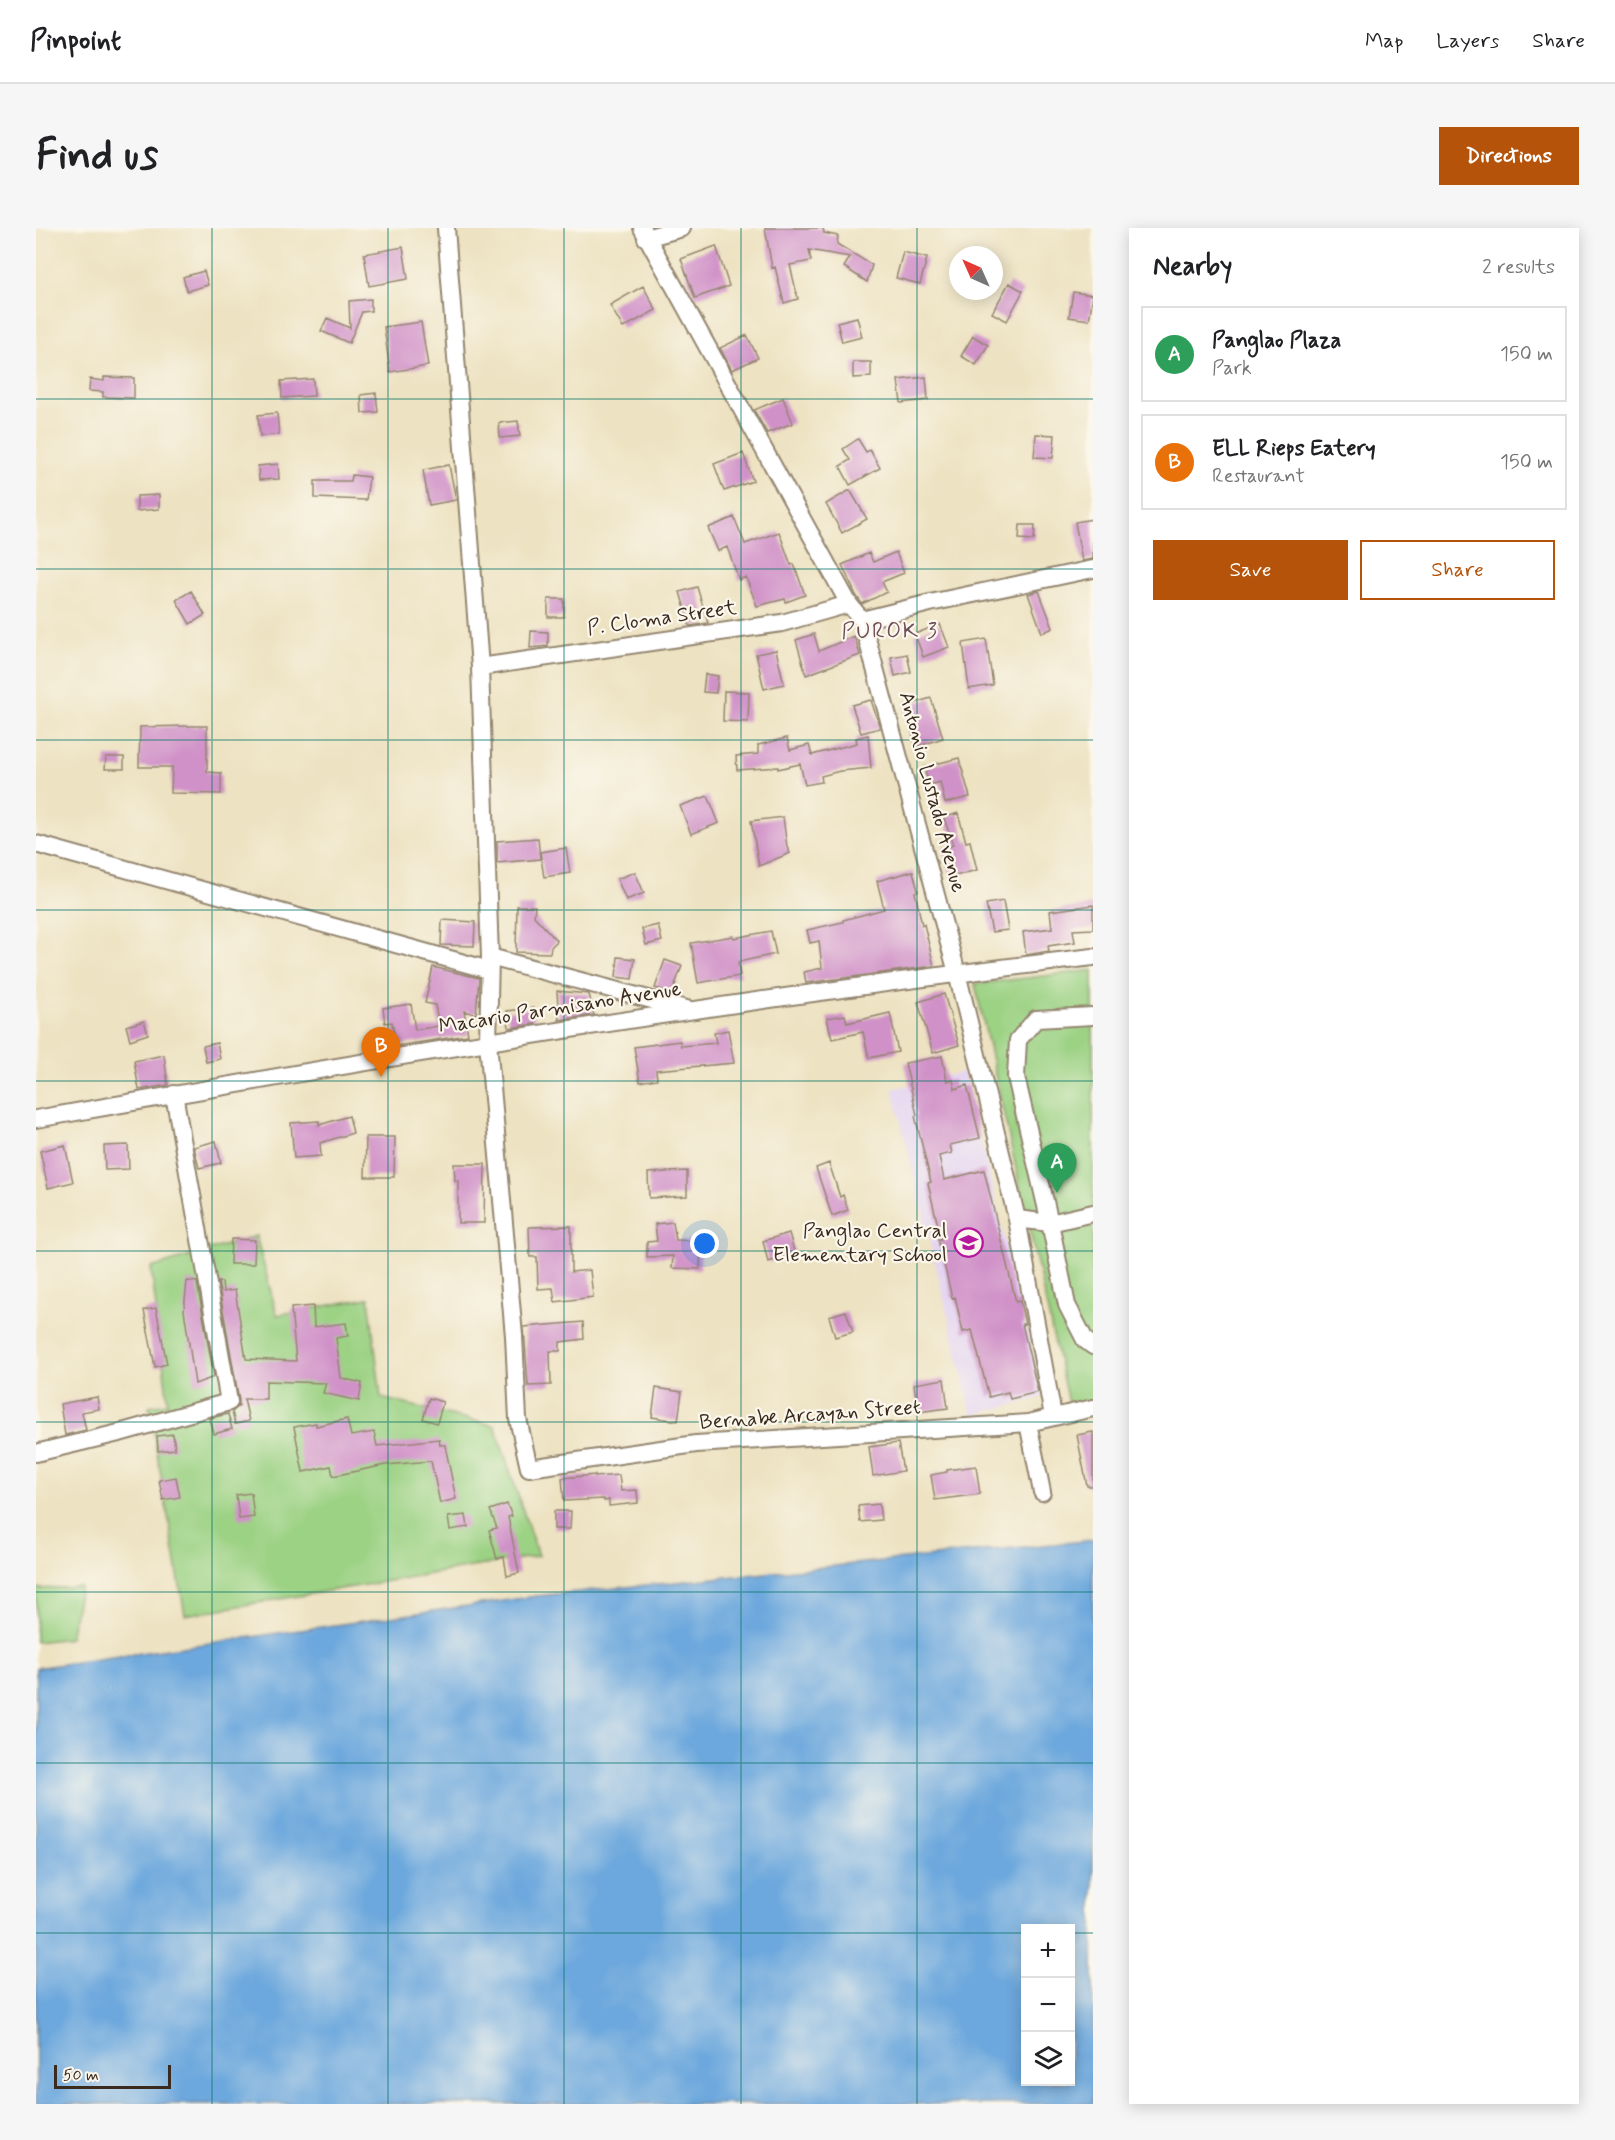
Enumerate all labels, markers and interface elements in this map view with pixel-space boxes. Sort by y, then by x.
text: Pinpoint [30,23,121,60]
text: Map [1365,27,1403,55]
text: Layers [1436,27,1499,55]
text: Share [1532,27,1585,55]
button: Directions [1439,127,1579,185]
text: Find us [36,129,158,184]
north arrow [949,246,1003,300]
text: Nearby [1153,250,1232,284]
text: 2 results [1482,254,1555,281]
text: Panglao Plaza [1212,327,1341,355]
text: A [1168,341,1181,368]
text: 150 m [1500,341,1553,368]
text: Park [1212,355,1252,382]
text: ELL Rieps Eatery [1212,435,1376,463]
text: B [1168,449,1181,476]
text: 150 m [1500,449,1553,476]
text: Restaurant [1212,463,1305,490]
button: Save [1153,540,1348,600]
button: Share [1360,540,1555,600]
street label: P. Cloma Street [586,594,739,642]
district label: PUROK 3 [841,618,939,646]
street label: Antonio Lustado Avenue [892,688,972,896]
street label: Macario Parmisano Avenue [437,975,683,1041]
pin: B [362,1028,400,1077]
pin: A [1038,1144,1076,1193]
place label: Panglao Central Elementary School [772,1217,947,1269]
school or university icon: Panglao Central Elementary School [952,1227,984,1259]
your location [690,1229,719,1258]
street label: Bernabe Arcayan Street [698,1393,922,1437]
map controls [1021,1924,1075,2086]
button: + [1021,1924,1075,1978]
button: − [1021,1978,1075,2032]
button: layers [1021,2032,1075,2086]
scale bar [54,2062,171,2090]
text: 50 m [63,2065,99,2086]

